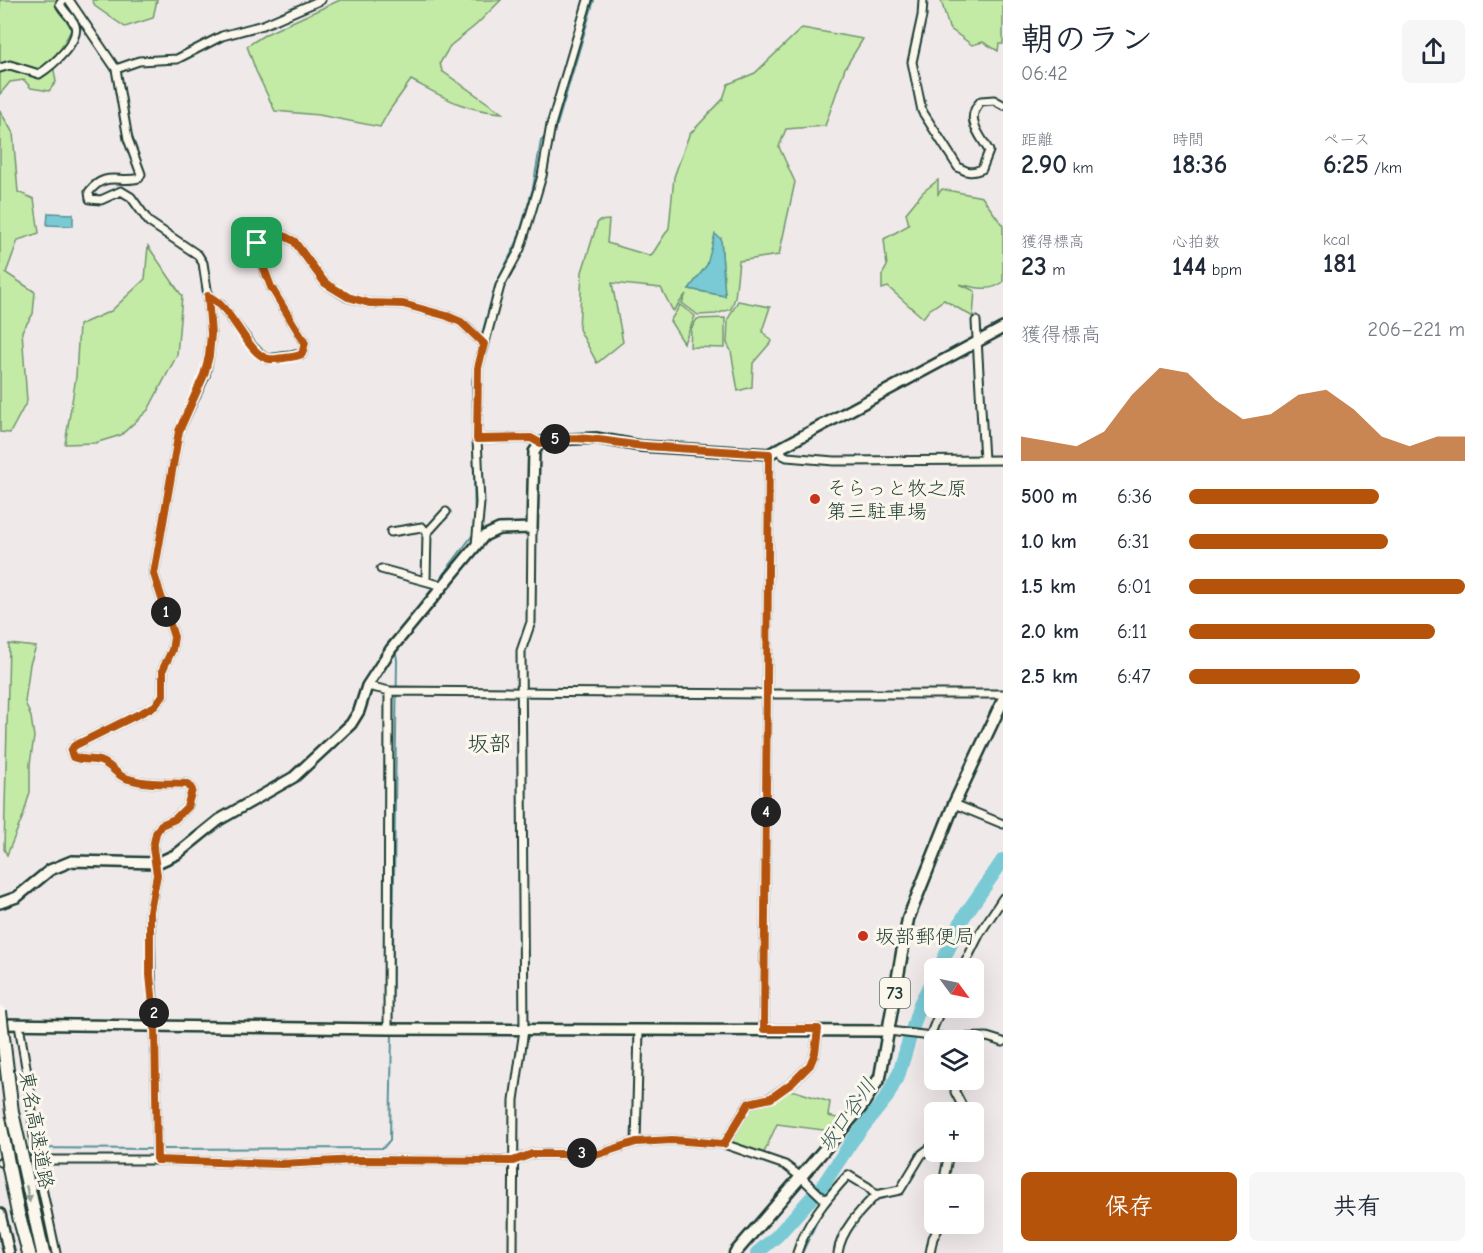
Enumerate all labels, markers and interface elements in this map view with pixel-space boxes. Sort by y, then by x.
text: 朝のラン [1021,20,1153,58]
button: share [1402,20,1465,83]
text: 06:42 [1021,62,1068,85]
text: 距離 [1021,131,1053,149]
text: 時間 [1172,131,1204,149]
text: ペース [1323,131,1370,149]
text: 2.90 [1021,150,1067,180]
text: 18:36 [1172,150,1227,180]
text: 6:25 [1323,150,1369,180]
text: km [1067,159,1093,177]
text: /km [1369,159,1402,177]
pin [231,217,282,268]
icon: arrive [240,226,273,259]
text: kcal [1323,231,1350,249]
text: 獲得標高 [1021,233,1085,251]
text: 心拍数 [1172,233,1220,251]
text: 181 [1323,249,1357,279]
text: 23 [1021,252,1047,282]
text: 144 [1172,252,1206,282]
text: m [1047,261,1065,279]
text: bpm [1206,261,1242,279]
text: 206–221 m [1367,318,1465,341]
text: 獲得標高 [1021,323,1101,346]
pin: 5 [540,424,570,454]
text: 5 [551,430,559,448]
place label: そらっと牧之原 第三駐車場 [827,477,967,523]
text: 500 m [1021,485,1078,508]
text: 6:36 [1117,485,1152,508]
marker: そらっと牧之原 第三駐車場 [808,492,822,506]
text: 1.0 km [1021,530,1077,553]
text: 6:31 [1117,530,1150,553]
text: 1.5 km [1021,575,1076,598]
text: 6:01 [1117,575,1152,598]
pin: 1 [151,597,181,627]
text: 1 [163,603,169,621]
text: 2.0 km [1021,620,1079,643]
text: 6:11 [1117,620,1147,643]
text: 2.5 km [1021,665,1078,688]
text: 6:47 [1117,665,1151,688]
district label: 坂部 [467,731,511,757]
pin: 4 [751,797,781,827]
text: 4 [762,803,770,821]
place label: 坂部郵便局 [875,925,975,948]
marker: 坂部郵便局 [856,929,870,943]
north arrow [924,958,984,1018]
map controls [924,958,984,1234]
road number: 73 [880,978,910,1008]
pin: 2 [139,998,169,1028]
text: 2 [150,1004,158,1022]
button: layers [924,1030,984,1090]
street label: 東名高速道路 [15,1069,58,1191]
water label: 坂口谷川 [813,1074,881,1156]
button: + [924,1102,984,1162]
pin: 3 [567,1138,597,1168]
text: 3 [578,1144,586,1162]
button: 保存 [1021,1172,1237,1241]
button: 共有 [1249,1172,1465,1241]
button: − [924,1174,984,1234]
one-way arrow [24,1185,34,1203]

